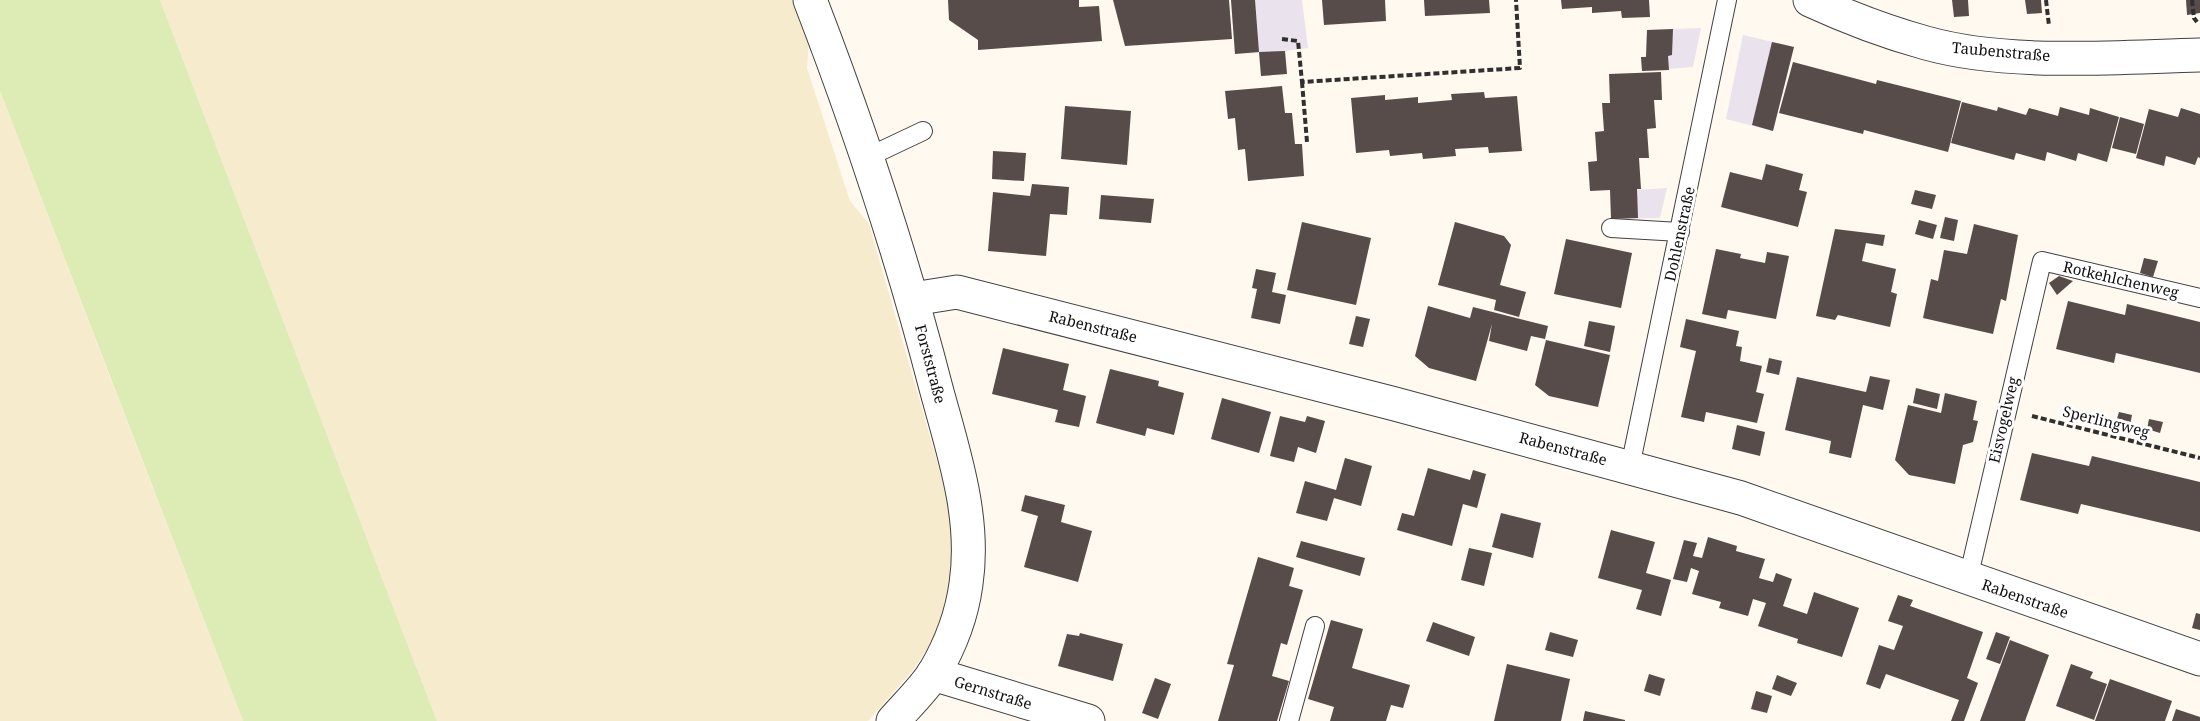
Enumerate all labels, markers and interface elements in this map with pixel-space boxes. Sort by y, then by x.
street label: Taubenstraße [1951,37,2051,65]
street label: Dohlenstraße [1659,185,1699,283]
street label: Rotkehlchenweg [2061,256,2181,302]
street label: Rabenstraße [1047,305,1139,347]
street label: Forststraße [911,322,951,405]
street label: Eisvogelweg [1983,375,2023,465]
street label: Sperlingweg [2061,401,2152,441]
street label: Rabenstraße [1517,427,1609,469]
street label: Rabenstraße [1979,574,2071,622]
street label: Gernstraße [952,671,1035,713]

